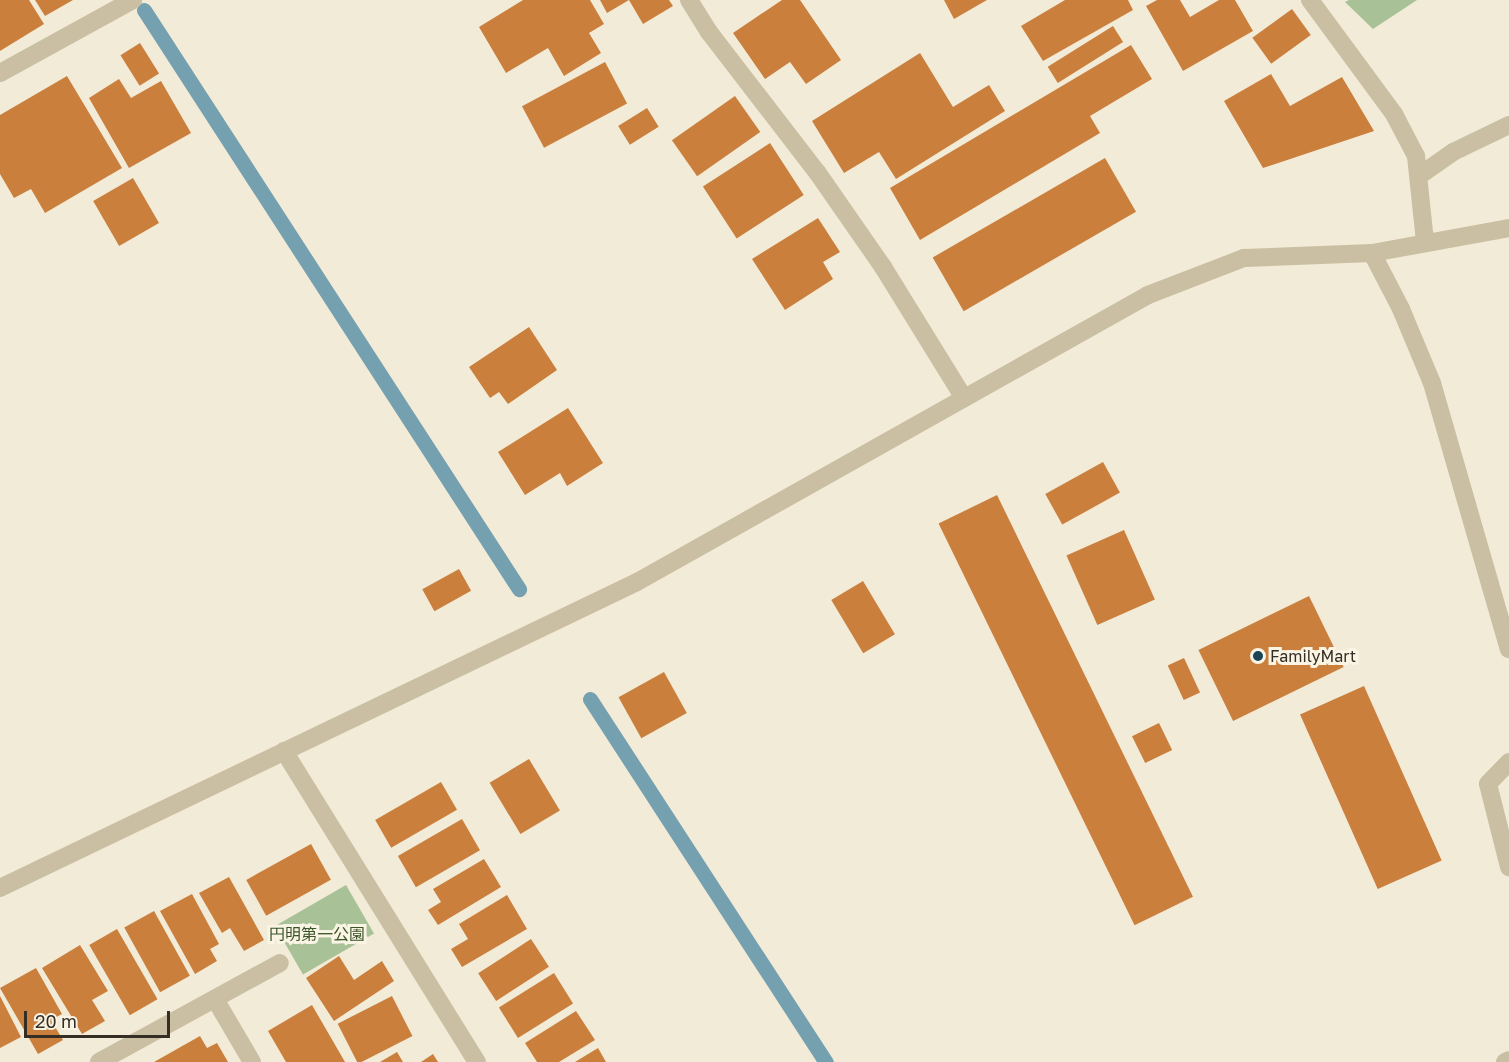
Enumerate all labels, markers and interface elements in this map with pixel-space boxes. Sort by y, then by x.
place label: FamilyMart [1270,646,1356,666]
marker: FamilyMart [1251,649,1265,663]
park label: 円明第一公園 [269,924,365,944]
scale bar [27,999,172,1037]
text: 20 m [35,1010,77,1032]

